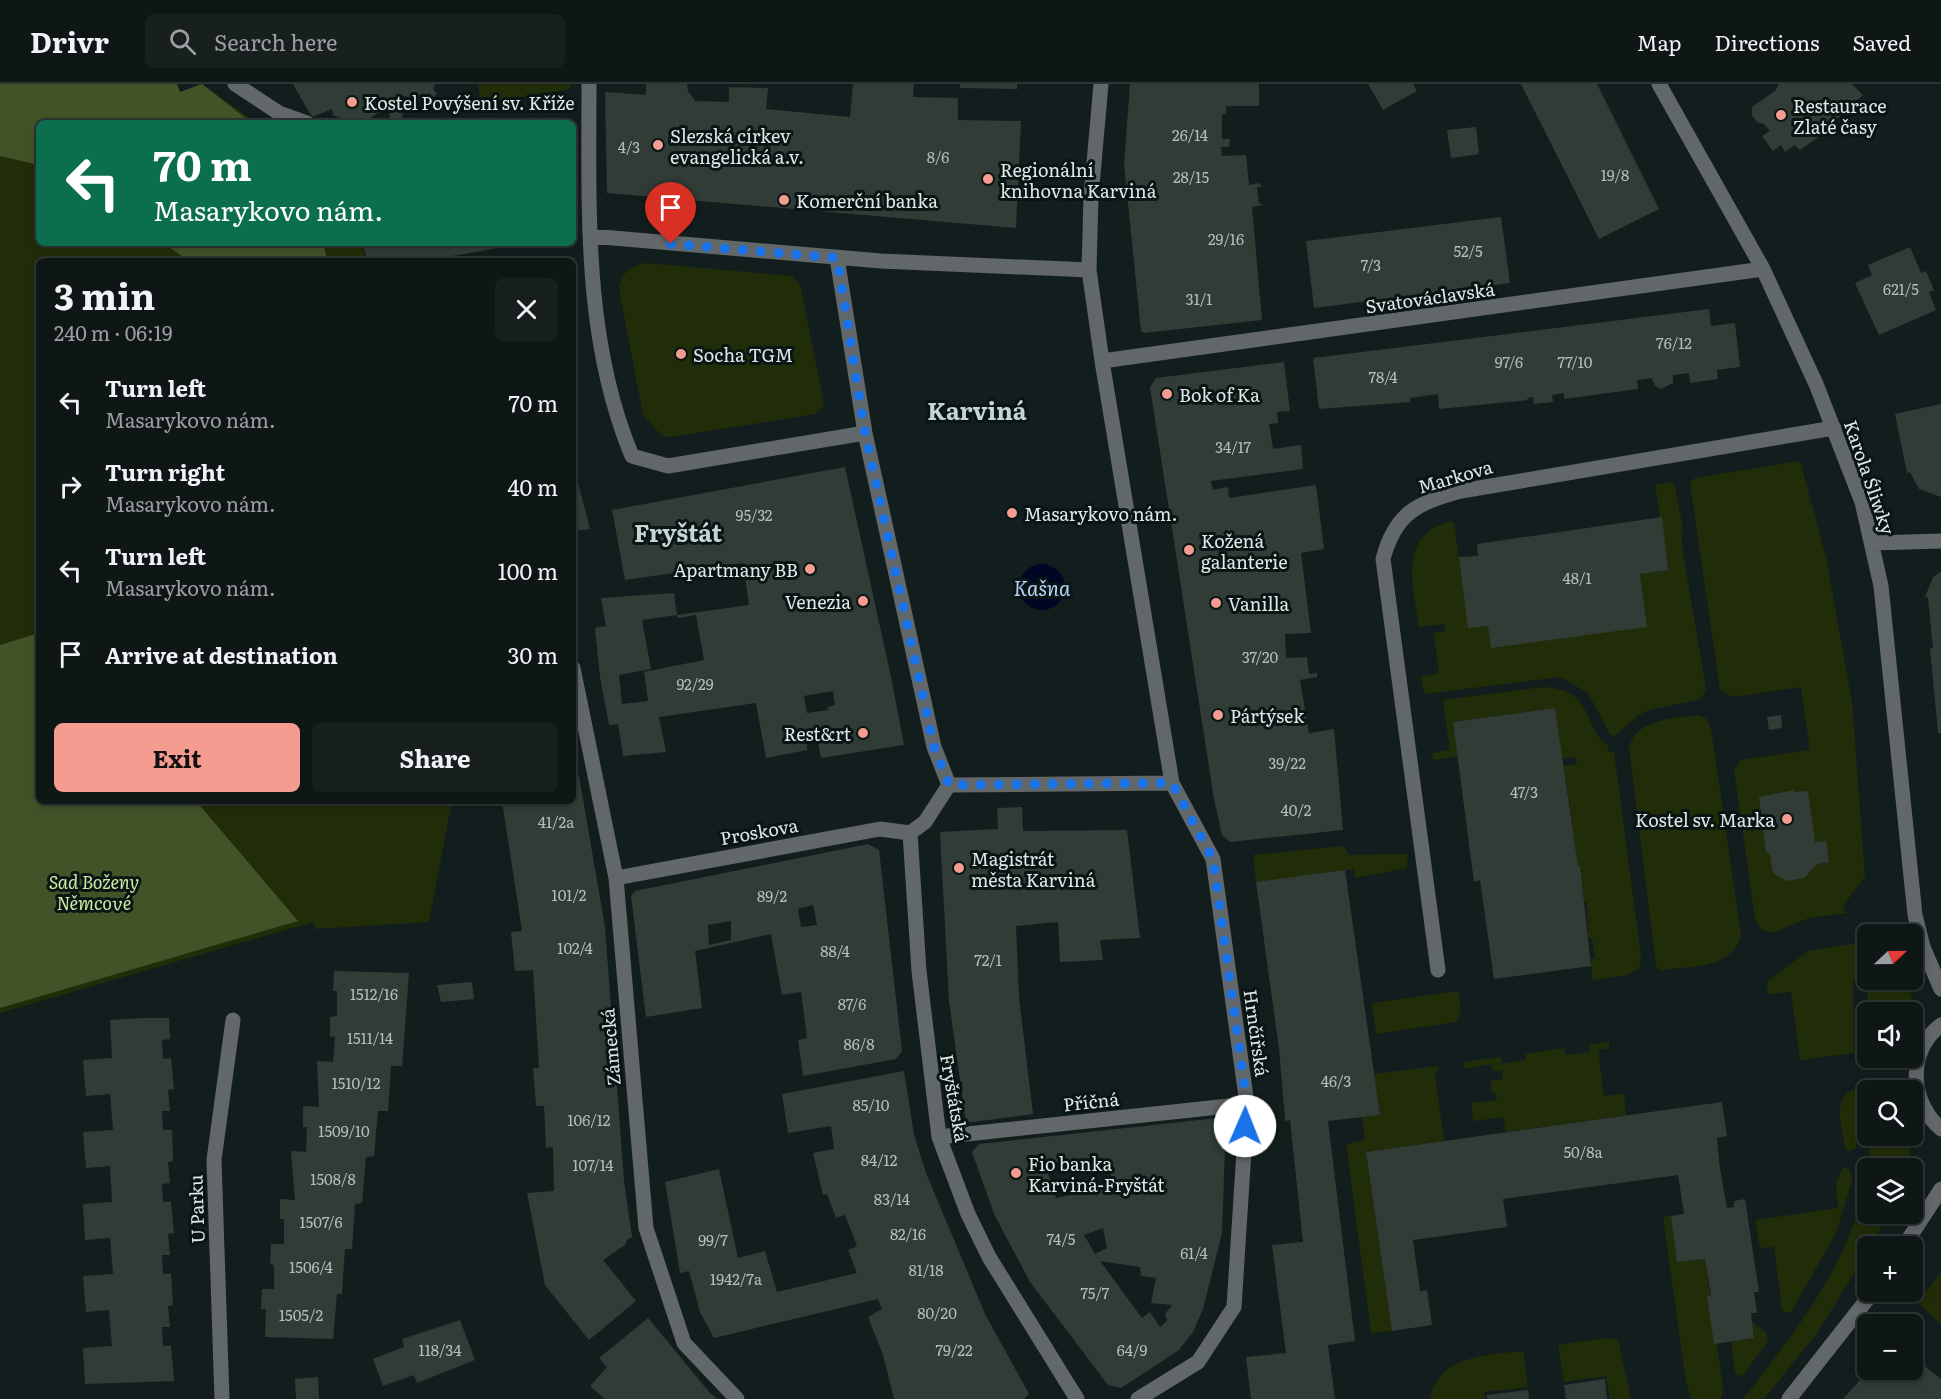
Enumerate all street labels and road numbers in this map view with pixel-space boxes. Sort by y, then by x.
street label: Svatováclavská [1364,275,1497,319]
street label: Karola Śliwky [1838,416,1902,538]
street label: Markova [1414,452,1496,500]
street label: Proskova [718,811,800,851]
street label: Hrnčířská [1238,988,1277,1079]
street label: Zámecká [593,1007,627,1087]
street label: Fryštátská [934,1052,976,1144]
street label: Příčná [1062,1085,1121,1117]
street label: U Parku [181,1174,211,1244]

